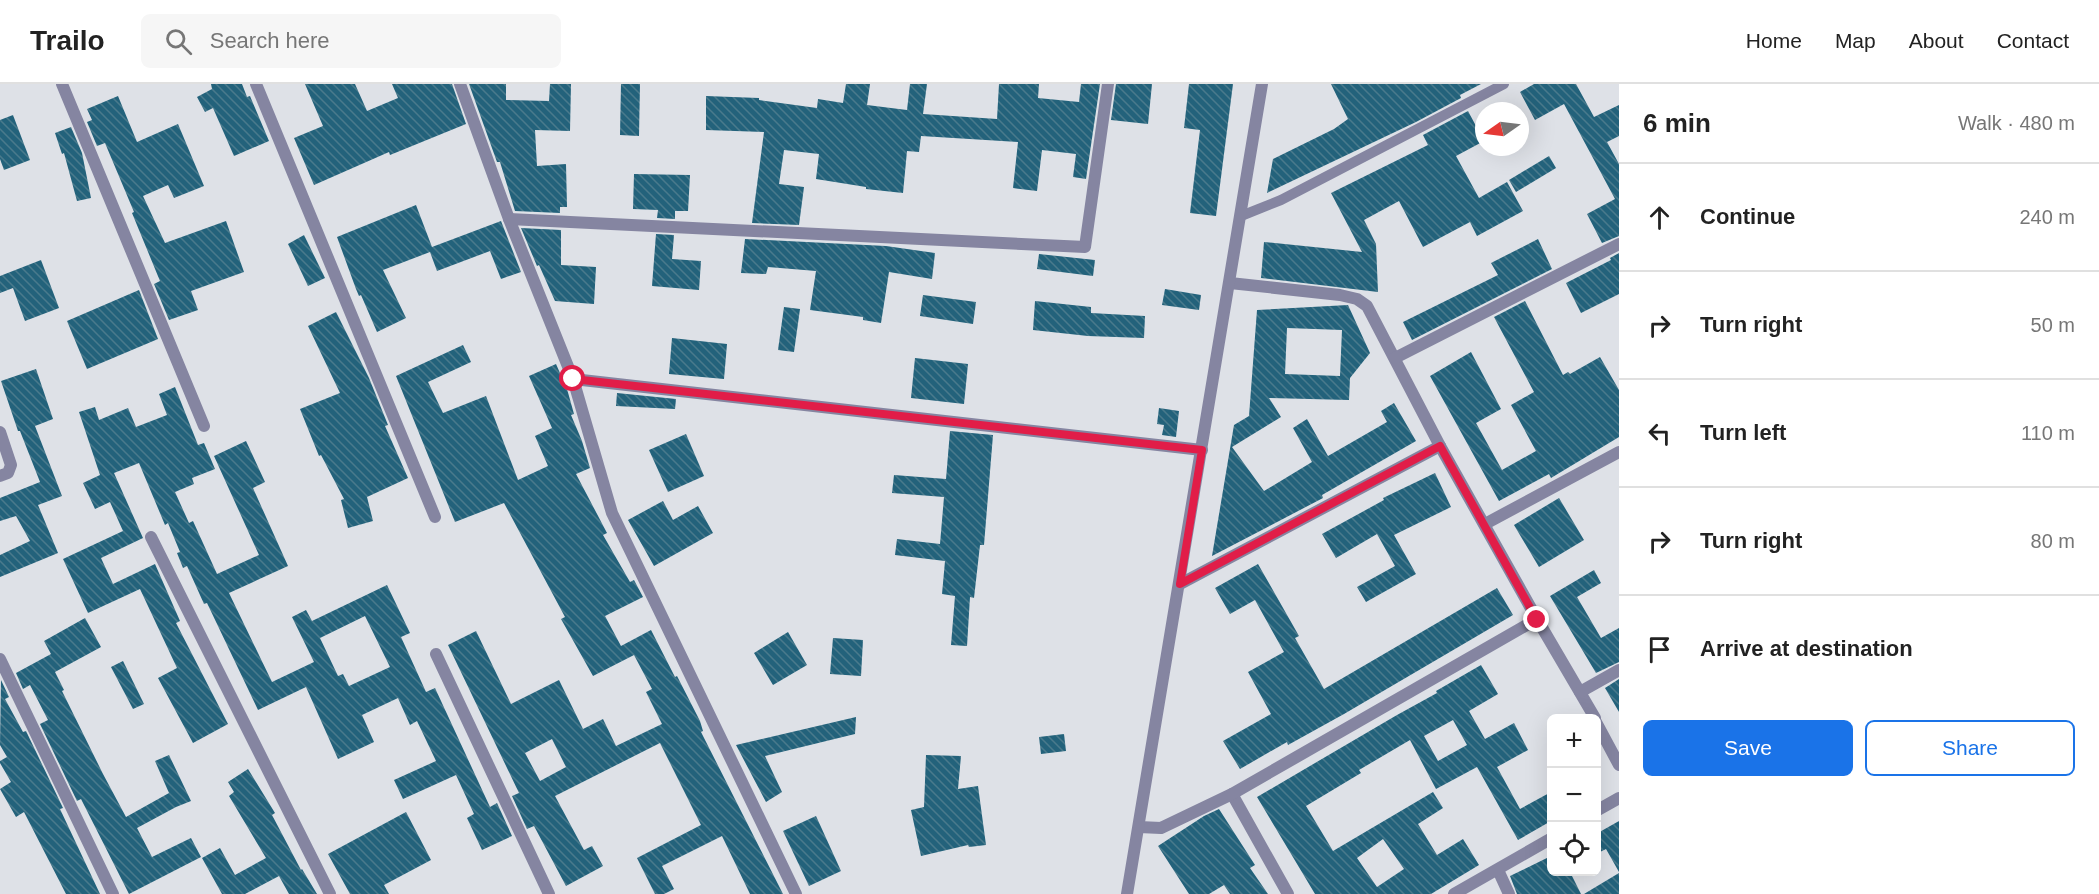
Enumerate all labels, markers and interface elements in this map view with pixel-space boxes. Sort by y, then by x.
search box [141,14,561,68]
text: Trailo [30,25,105,56]
icon: search [162,25,195,58]
text: Search here [210,28,330,53]
text: Home [1746,29,1802,52]
text: Map [1835,29,1876,52]
text: About [1909,29,1964,52]
text: Contact [1997,29,2069,52]
north arrow [1475,102,1529,156]
text: 6 min [1643,108,1711,138]
text: Walk · 480 m [1958,112,2075,134]
icon: ahead [1643,201,1676,234]
text: Continue [1700,204,1795,229]
text: 240 m [2019,206,2075,228]
icon: right [1643,309,1676,342]
text: Turn right [1700,312,1802,337]
text: 50 m [2031,314,2075,336]
route start [559,365,585,391]
icon: left [1643,417,1676,450]
text: Turn left [1700,420,1786,445]
text: 110 m [2021,422,2075,444]
icon: right [1643,525,1676,558]
text: Turn right [1700,528,1802,553]
text: 80 m [2031,530,2075,552]
route end [1523,606,1549,632]
icon: arrive [1643,633,1676,666]
text: Arrive at destination [1700,636,1913,661]
map controls [1547,714,1601,876]
button: + [1547,714,1601,768]
button: Save [1643,720,1853,776]
button: Share [1865,720,2075,776]
button: − [1547,768,1601,822]
button: locate [1547,822,1601,876]

